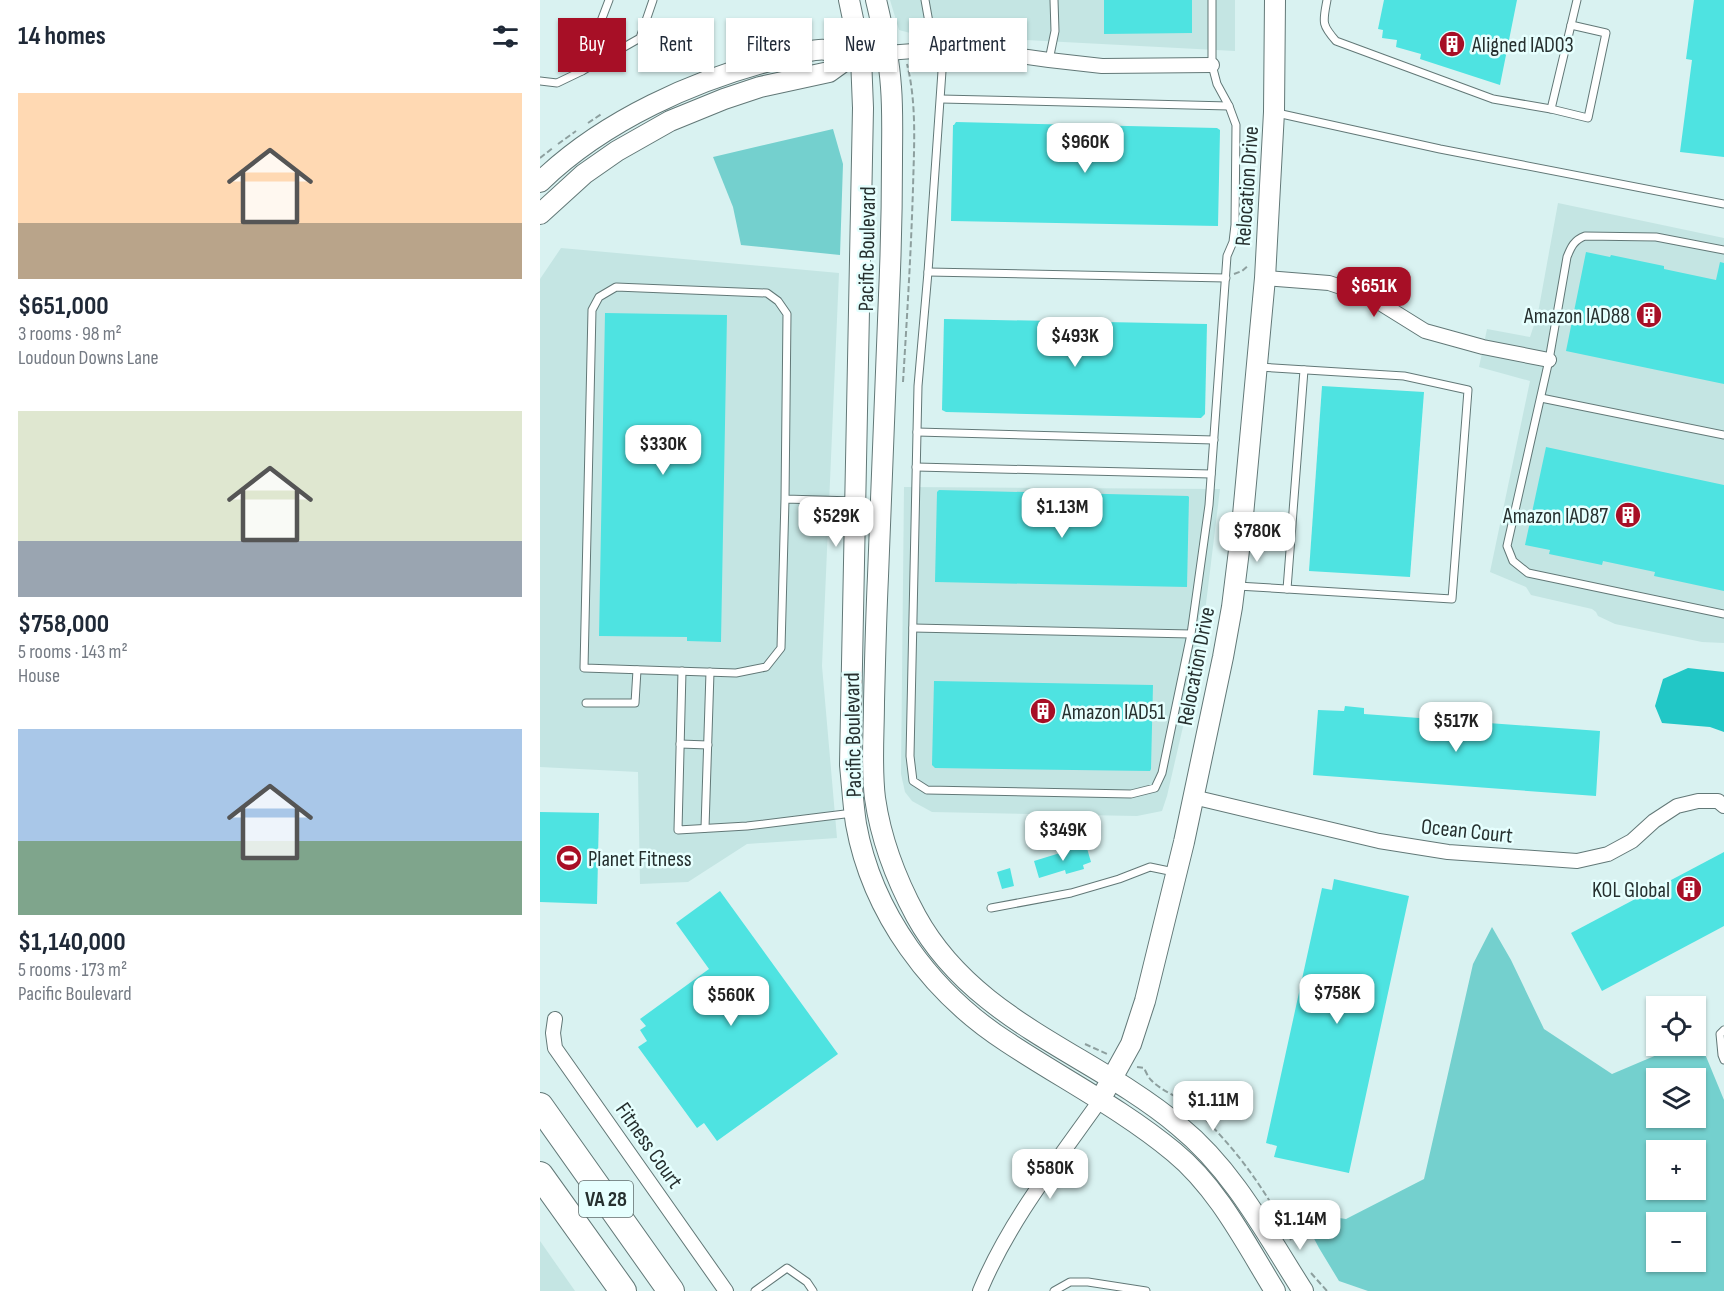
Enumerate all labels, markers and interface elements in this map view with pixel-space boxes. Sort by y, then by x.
chip: Buy [558,18,626,72]
chip: Rent [638,18,714,72]
chip: Filters [726,18,812,72]
chip: New [824,18,897,72]
chip: Apartment [909,18,1027,72]
icon: filters [489,20,522,53]
text: 14 homes [18,21,106,52]
building icon: Aligned IAD03 [1437,29,1467,59]
place label: Aligned IAD03 [1471,32,1574,59]
pin: $960K [1043,123,1127,174]
street label: Relocation Drive [1230,125,1265,247]
text: $960K [1061,130,1109,154]
icon: home [216,132,324,240]
street label: Pacific Boulevard [853,186,882,312]
pin: $651K [1332,267,1416,318]
text: $651K [1351,274,1397,298]
text: $651,000 [18,291,109,322]
building icon: Amazon IAD88 [1634,300,1664,330]
place label: Amazon IAD88 [1523,303,1630,330]
pin: $493K [1033,317,1117,368]
text: 3 rooms · 98 m² [18,322,122,346]
text: $493K [1051,324,1099,348]
text: Loudoun Downs Lane [18,346,158,370]
pin: $330K [621,425,705,476]
text: $330K [639,432,687,456]
icon: home [216,450,324,558]
pin: $1.13M [1013,488,1111,539]
text: $1.13M [1036,495,1088,519]
pin: $529K [794,497,878,548]
building icon: Amazon IAD87 [1613,500,1643,530]
place label: Amazon IAD87 [1502,503,1608,530]
text: $529K [812,504,860,528]
pin: $780K [1215,512,1299,563]
text: $780K [1233,519,1281,543]
street label: Relocation Drive [1172,605,1221,728]
text: $758,000 [18,609,109,640]
text: 5 rooms · 143 m² [18,640,128,664]
text: House [18,664,60,688]
street label: Pacific Boulevard [839,672,868,798]
building icon: Amazon IAD51 [1028,696,1058,726]
place label: Amazon IAD51 [1061,699,1166,726]
pin: $517K [1414,702,1498,753]
text: $517K [1433,709,1479,733]
icon: home [216,768,324,876]
pin: $349K [1021,811,1105,862]
street label: Ocean Court [1420,813,1514,850]
text: $349K [1039,818,1087,842]
sports icon: Planet Fitness [554,843,584,873]
place label: Planet Fitness [588,846,692,873]
building icon: KOL Global [1674,874,1704,904]
place label: KOL Global [1592,877,1670,904]
text: $1,140,000 [18,927,126,958]
text: 5 rooms · 173 m² [18,958,127,982]
pin: $758K [1295,974,1379,1025]
pin: $560K [689,976,773,1027]
text: $758K [1313,981,1361,1005]
text: Pacific Boulevard [18,982,132,1006]
text: $560K [707,983,755,1007]
map controls [1646,996,1706,1272]
button: locate [1646,996,1706,1056]
button: layers [1646,1068,1706,1128]
pin: $1.11M [1164,1081,1262,1132]
text: $1.11M [1187,1088,1239,1112]
street label: Fitness Court [609,1098,688,1194]
button: + [1646,1140,1706,1200]
pin: $580K [1008,1149,1092,1200]
text: $580K [1026,1156,1074,1180]
road number: VA 28 [579,1181,633,1217]
pin: $1.14M [1251,1200,1349,1251]
text: $1.14M [1273,1207,1327,1231]
button: − [1646,1212,1706,1272]

